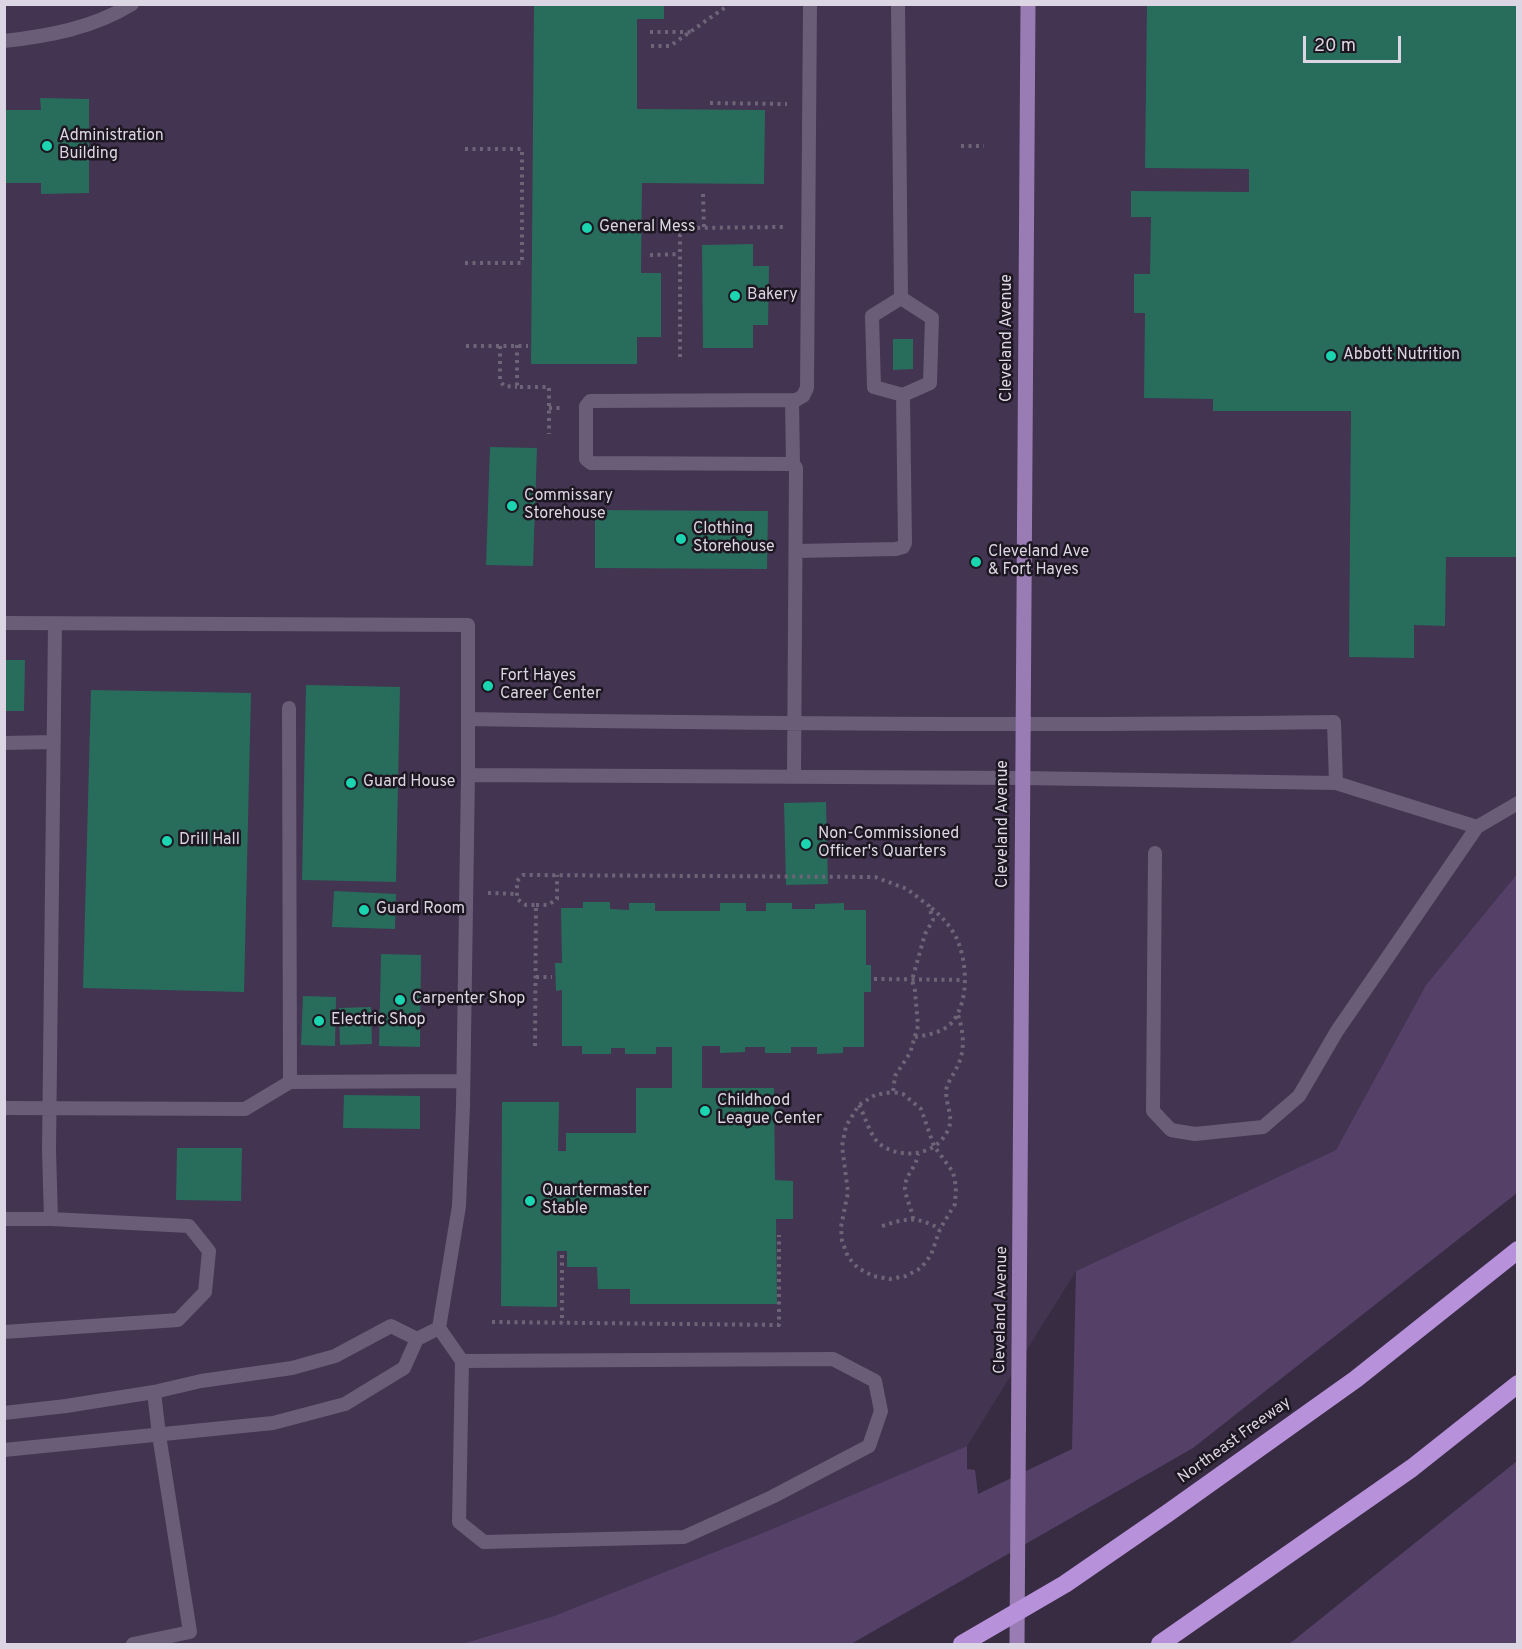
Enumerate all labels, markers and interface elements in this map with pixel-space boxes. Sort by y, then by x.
scale bar [1306,24,1404,62]
text: 20 m [1314,35,1356,58]
place label: Administration Building [59,127,164,165]
marker: Administration Building [40,139,54,153]
place label: General Mess [599,218,695,238]
marker: General Mess [580,221,594,235]
street label: Cleveland Avenue [998,274,1018,402]
place label: Bakery [747,286,798,306]
marker: Bakery [728,289,742,303]
place label: Abbott Nutrition [1343,346,1460,366]
marker: Abbott Nutrition [1324,349,1338,363]
place label: Commissary Storehouse [524,487,613,525]
marker: Commissary Storehouse [505,499,519,513]
place label: Clothing Storehouse [693,520,775,558]
marker: Clothing Storehouse [674,532,688,546]
place label: Cleveland Ave & Fort Hayes [988,543,1089,581]
marker: Cleveland Ave & Fort Hayes [969,555,983,569]
place label: Fort Hayes Career Center [500,667,601,705]
marker: Fort Hayes Career Center [481,679,495,693]
street label: Cleveland Avenue [994,760,1014,888]
place label: Guard House [363,773,455,793]
marker: Guard House [344,776,358,790]
place label: Non-Commissioned Officer's Quarters [818,825,959,863]
place label: Drill Hall [179,831,240,851]
marker: Drill Hall [160,834,174,848]
marker: Non-Commissioned Officer's Quarters [799,837,813,851]
place label: Guard Room [376,900,465,920]
marker: Guard Room [357,903,371,917]
place label: Carpenter Shop [412,990,525,1010]
marker: Carpenter Shop [393,993,407,1007]
place label: Electric Shop [331,1011,426,1031]
marker: Electric Shop [312,1014,326,1028]
place label: Childhood League Center [717,1092,822,1130]
marker: Childhood League Center [698,1104,712,1118]
place label: Quartermaster Stable [542,1182,649,1220]
marker: Quartermaster Stable [523,1194,537,1208]
street label: Cleveland Avenue [991,1246,1013,1374]
street label: Northeast Freeway [1175,1394,1295,1488]

